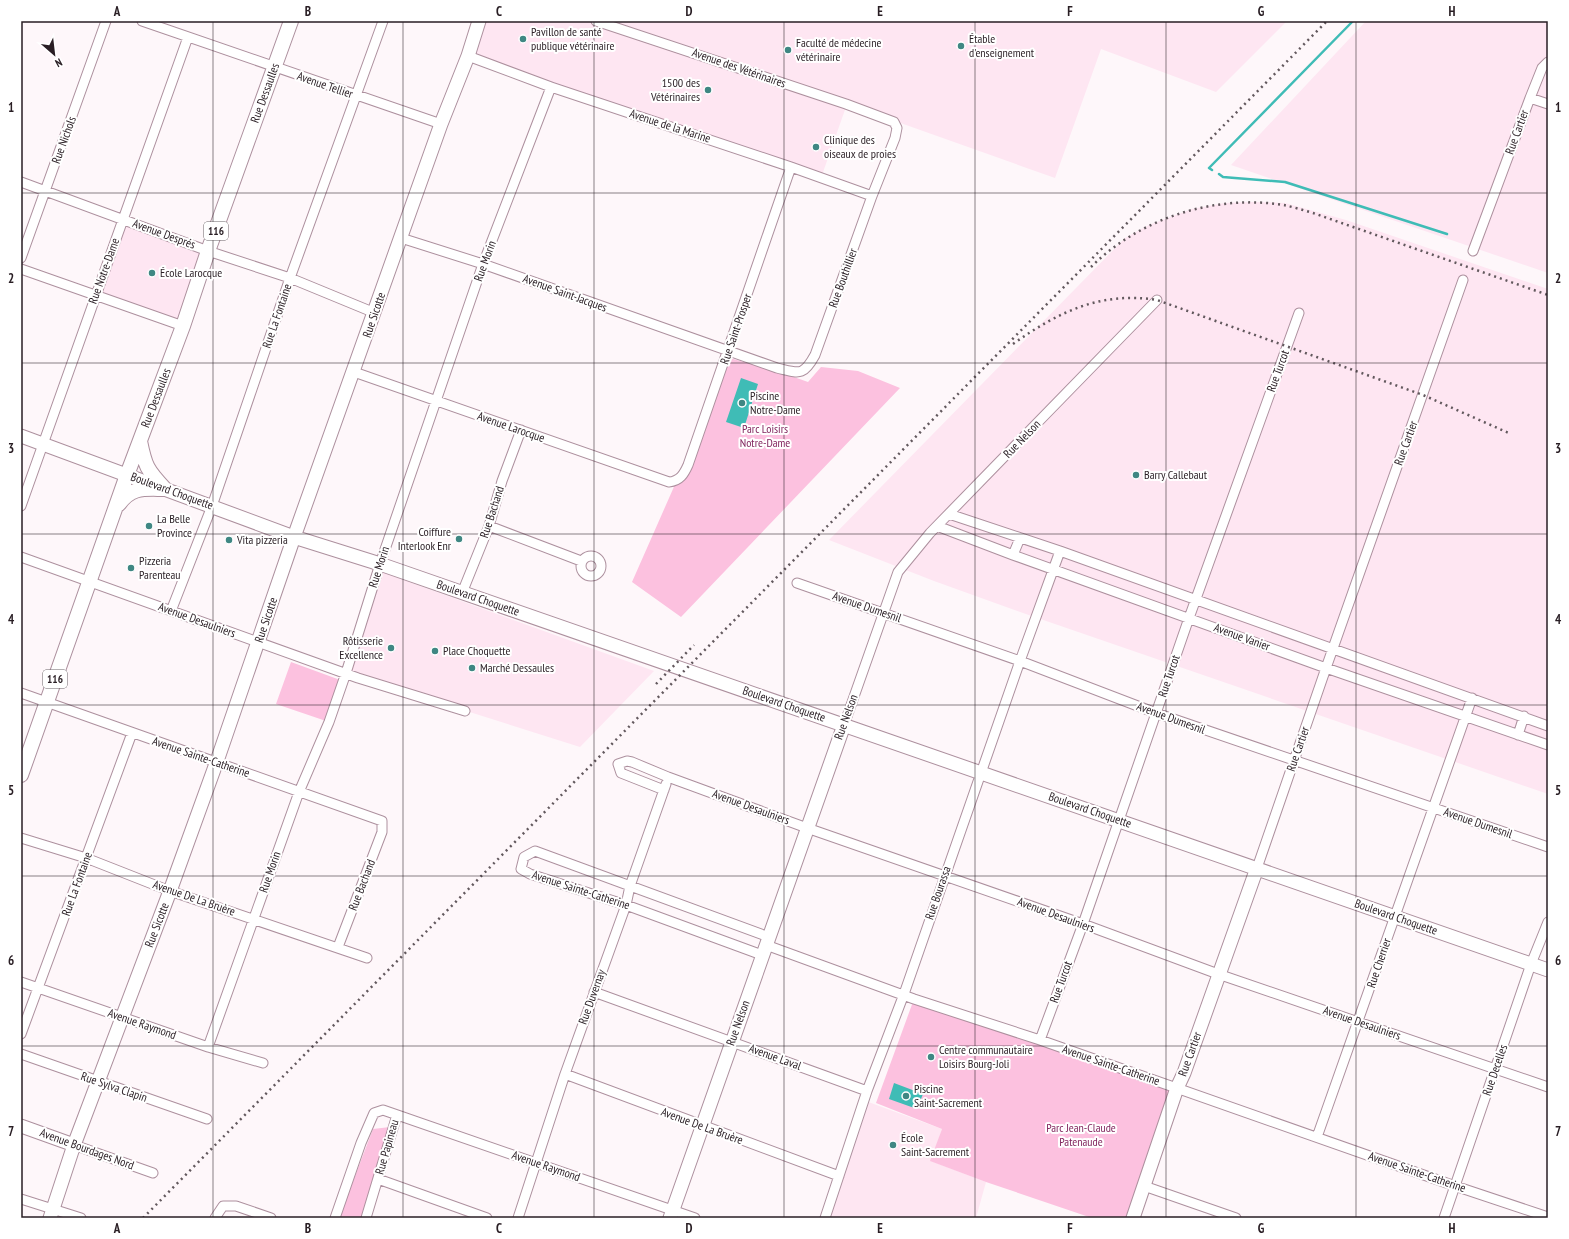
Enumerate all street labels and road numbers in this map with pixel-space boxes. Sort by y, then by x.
street label: Avenue des Vétérinaires [690,44,788,91]
street label: Rue Dessaulles [247,61,282,125]
street label: Avenue Tellier [295,68,356,101]
street label: Avenue de la Marine [628,105,713,146]
street label: Rue Cartier [1502,107,1532,156]
street label: Rue Nichols [48,114,79,165]
street label: Avenue Després [131,215,198,252]
road number: 116 [204,222,228,240]
street label: Rue Notre-Dame [85,236,122,306]
street label: Rue Morin [470,238,499,283]
street label: Rue Bouthillier [825,245,860,310]
street label: Avenue Saint-Jacques [521,270,609,315]
street label: Rue La Fontaine [259,282,295,350]
street label: Rue Sicotte [359,290,388,339]
street label: Rue Saint-Prosper [716,291,755,366]
street label: Rue Turcot [1263,347,1292,394]
street label: Rue Dessaulles [137,366,174,430]
street label: Avenue Larocque [475,408,547,445]
street label: Rue Nelson [1000,416,1043,461]
street label: Rue Cartier [1391,418,1421,467]
street label: Boulevard Choquette [129,469,216,512]
street label: Rue Bachand [476,484,507,540]
street label: Rue Morin [365,544,392,589]
street label: Boulevard Choquette [435,576,522,619]
street label: Avenue Dumesnil [831,588,904,625]
street label: Rue Sicotte [251,595,280,644]
street label: Avenue Desaulniers [156,599,238,640]
street label: Avenue Vanier [1212,619,1273,654]
street label: Rue Turcot [1154,652,1183,699]
road number: 116 [43,670,67,688]
street label: Boulevard Choquette [741,682,828,725]
street label: Rue Nelson [830,692,861,742]
street label: Avenue Dumesnil [1135,698,1208,737]
street label: Rue Cartier [1283,724,1312,773]
street label: Avenue Sainte-Catherine [150,733,252,780]
street label: Avenue Desaulniers [710,786,792,827]
street label: Boulevard Choquette [1047,788,1134,831]
street label: Avenue Dumesnil [1442,804,1515,841]
street label: Rue Morin [256,849,284,894]
street label: Rue La Fontaine [58,850,95,918]
street label: Rue Bachand [345,857,378,913]
street label: Rue Bourassa [921,864,954,922]
street label: Avenue Sainte-Catherine [530,867,632,912]
street label: Avenue De La Bruère [151,876,237,919]
street label: Avenue Desaulniers [1015,894,1097,935]
street label: Boulevard Choquette [1353,895,1440,938]
street label: Rue Sicotte [141,900,172,949]
street label: Rue Cherrier [1363,935,1394,990]
street label: Rue Turcot [1046,958,1075,1005]
street label: Rue Duvernay [575,967,609,1026]
street label: Rue Nelson [722,998,753,1048]
street label: Avenue Desaulniers [1321,1002,1403,1043]
street label: Avenue Raymond [106,1005,178,1042]
street label: Rue Cartier [1175,1029,1205,1078]
street label: Avenue Laval [747,1040,804,1073]
street label: Avenue Sainte-Catherine [1060,1041,1162,1088]
street label: Rue Decelles [1479,1042,1510,1097]
street label: Rue Sylva Clapin [79,1068,149,1105]
street label: Avenue De La Bruère [659,1104,745,1147]
street label: Rue Papineau [372,1118,402,1176]
street label: Avenue Bourdages Nord [38,1125,136,1173]
street label: Avenue Raymond [510,1147,582,1184]
street label: Avenue Sainte-Catherine [1366,1148,1468,1195]

